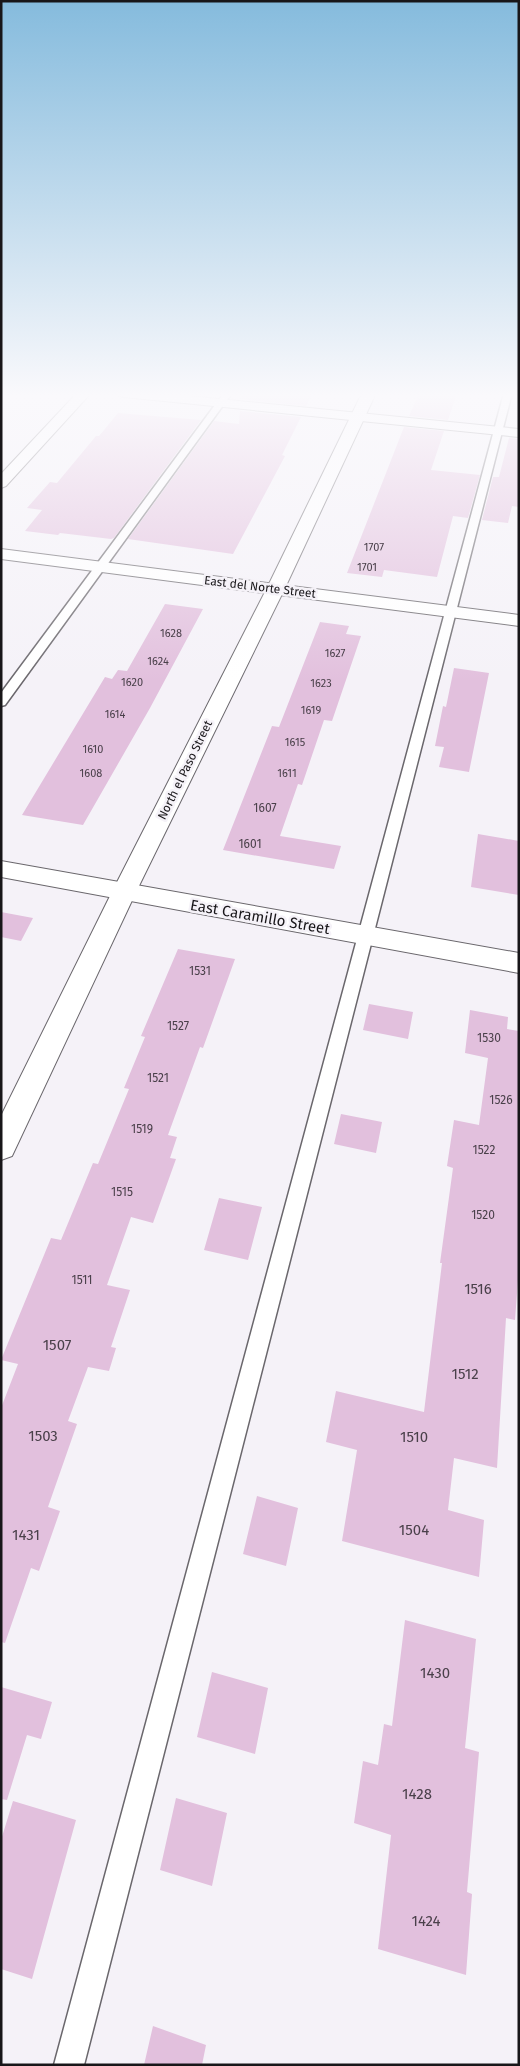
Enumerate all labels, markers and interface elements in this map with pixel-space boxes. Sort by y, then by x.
house number: 1707 [364,541,384,554]
house number: 1701 [357,561,377,574]
street label: East del Norte Street [203,573,317,601]
house number: 1628 [160,627,182,640]
house number: 1627 [325,647,345,660]
house number: 1624 [147,655,169,668]
house number: 1620 [121,676,143,689]
house number: 1623 [310,677,332,690]
house number: 1619 [301,704,322,717]
house number: 1614 [105,708,125,721]
street label: North el Paso Street [155,717,215,822]
house number: 1615 [285,736,306,749]
house number: 1610 [83,743,104,756]
house number: 1608 [80,767,102,780]
house number: 1611 [277,767,297,780]
house number: 1607 [253,801,277,815]
house number: 1601 [238,837,262,851]
street label: East Caramillo Street [189,896,332,938]
house number: 1531 [189,964,211,978]
house number: 1527 [167,1019,189,1033]
house number: 1530 [477,1031,501,1045]
house number: 1521 [147,1071,169,1085]
house number: 1526 [489,1093,513,1107]
house number: 1519 [131,1122,153,1136]
house number: 1522 [473,1143,496,1157]
house number: 1515 [111,1185,133,1199]
house number: 1520 [471,1208,495,1222]
house number: 1511 [72,1273,92,1287]
house number: 1516 [464,1280,492,1298]
house number: 1507 [43,1336,72,1354]
house number: 1512 [451,1365,479,1383]
house number: 1503 [28,1427,58,1445]
house number: 1510 [400,1428,428,1446]
house number: 1504 [399,1521,429,1539]
house number: 1431 [12,1526,40,1544]
house number: 1430 [420,1664,450,1682]
house number: 1428 [402,1785,432,1803]
house number: 1424 [411,1912,441,1930]

